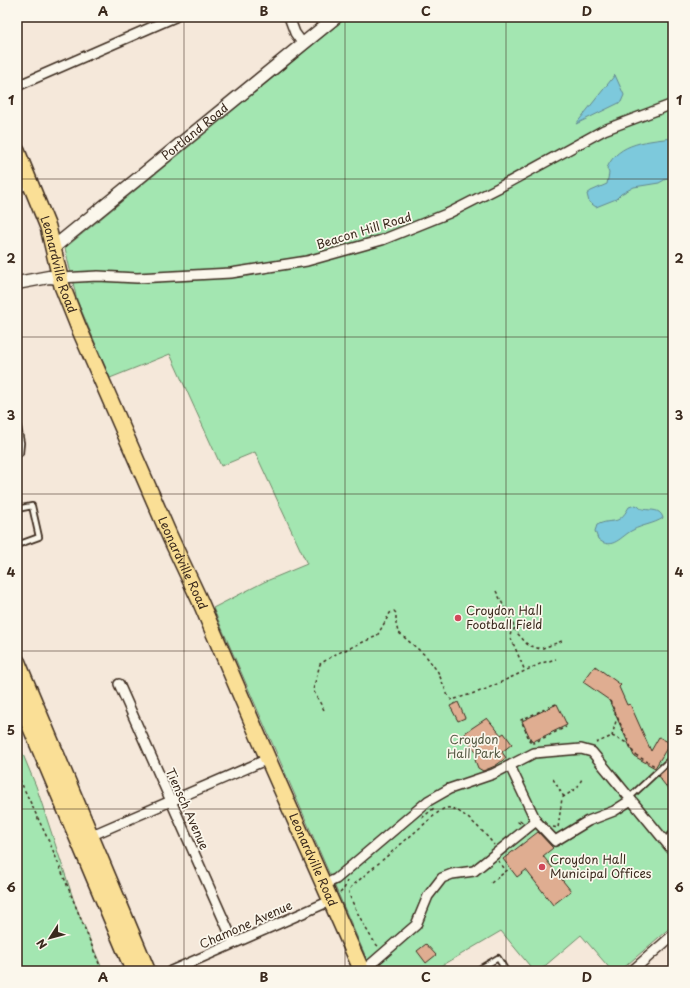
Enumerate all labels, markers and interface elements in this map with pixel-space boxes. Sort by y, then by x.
text: A [98,1,108,20]
text: B [260,1,269,20]
text: C [421,1,431,20]
text: D [582,1,592,20]
text: 1 [8,90,14,109]
text: 1 [676,90,682,109]
street label: Portland Road [157,98,232,164]
street label: Beacon Hill Road [314,207,414,253]
street label: Leonardville Road [36,213,82,316]
text: 2 [6,248,16,267]
text: 2 [674,248,684,267]
text: 3 [7,405,16,424]
text: 3 [675,405,684,424]
street label: Leonardville Road [154,513,213,612]
text: 4 [7,562,16,581]
text: 4 [675,562,684,581]
place label: Croydon Hall Football Field [466,601,542,633]
marker: Croydon Hall Football Field [453,613,463,623]
text: 5 [7,720,15,739]
text: 5 [675,720,683,739]
park label: Croydon Hall Park [447,730,501,762]
street label: Tiensch Avenue [162,765,214,853]
street label: Leonardville Road [285,810,342,909]
place label: Croydon Hall Municipal Offices [550,850,652,882]
marker: Croydon Hall Municipal Offices [537,862,547,872]
text: 6 [6,877,16,896]
text: 6 [674,877,684,896]
street label: Chamone Avenue [196,895,295,953]
north arrow [30,918,70,958]
text: N [32,935,51,953]
text: A [98,967,108,986]
text: B [260,967,269,986]
text: C [421,967,431,986]
text: D [582,967,592,986]

